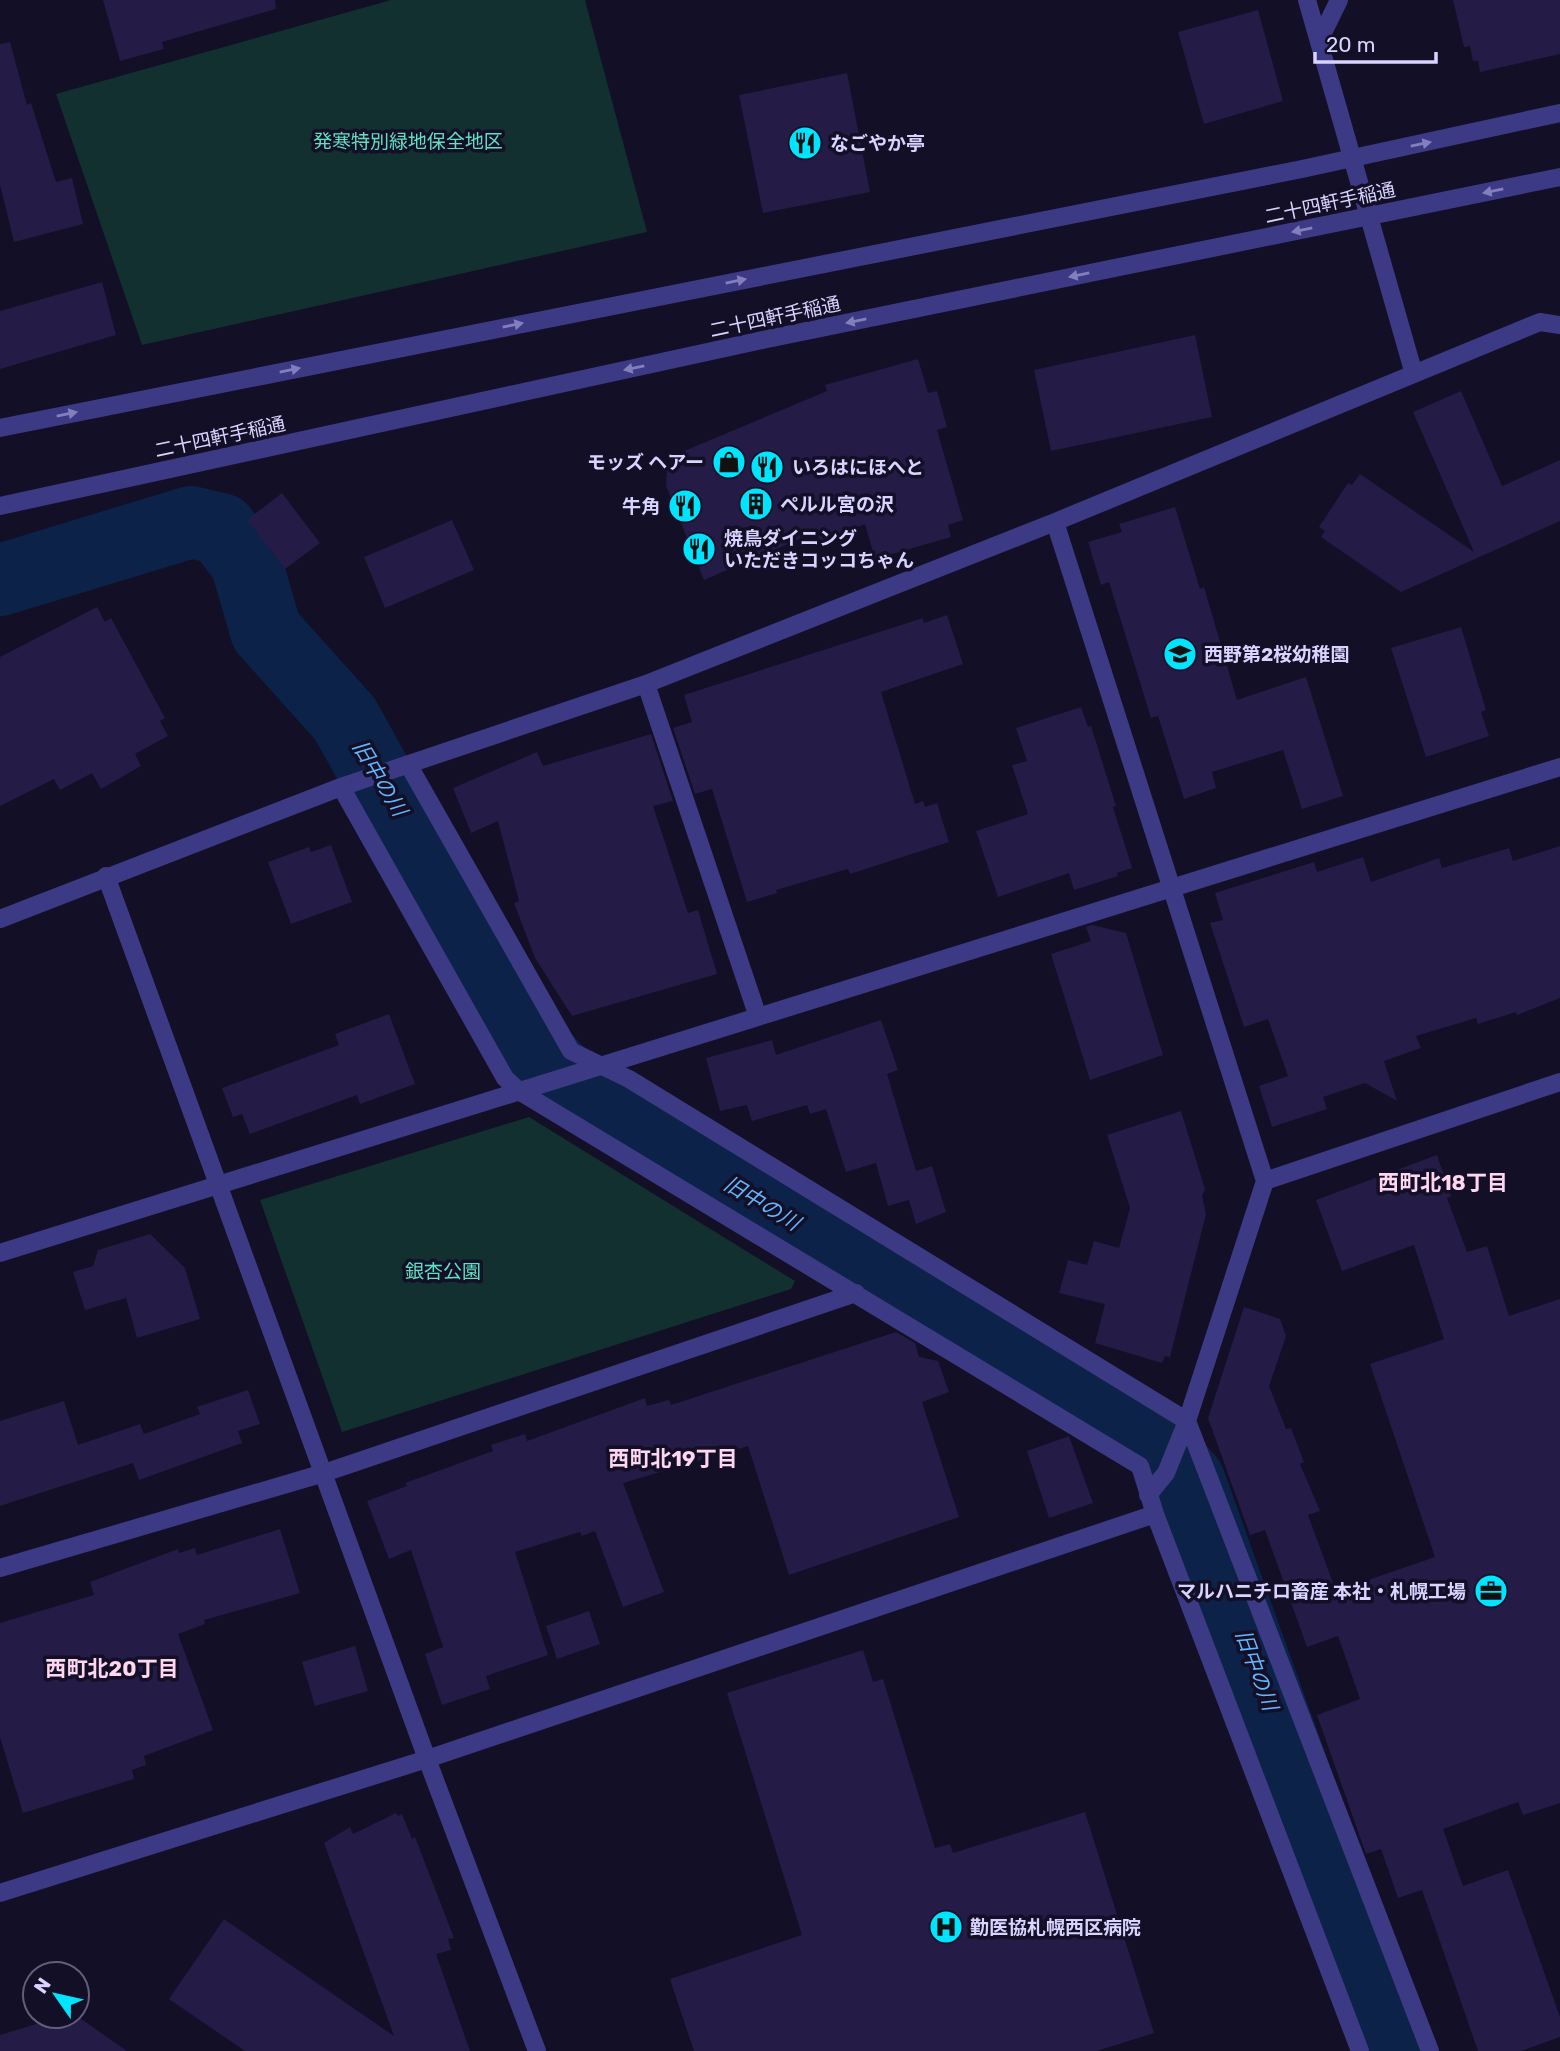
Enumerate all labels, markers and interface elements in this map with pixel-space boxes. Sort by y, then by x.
scale bar [1315,21,1436,65]
text: 20 m [1326,32,1375,57]
restaurant icon: なごやか亭 [786,124,824,162]
park label: 発寒特別緑地保全地区 [313,130,503,153]
place label: なごやか亭 [830,132,925,155]
one-way arrow [1410,138,1432,149]
street label: 二十四軒手稲通 [1263,178,1397,228]
one-way arrow [1482,185,1504,196]
one-way arrow [1291,224,1313,235]
one-way arrow [1068,270,1090,281]
one-way arrow [725,276,747,287]
street label: 二十四軒手稲通 [708,292,842,342]
one-way arrow [845,315,867,326]
one-way arrow [502,320,524,331]
one-way arrow [623,363,645,374]
one-way arrow [279,364,301,375]
one-way arrow [56,409,78,420]
street label: 二十四軒手稲通 [153,412,287,462]
shop icon: モッズ ヘアー [710,443,748,481]
restaurant icon: いろはにほへと [748,448,786,486]
place label: モッズ ヘアー [587,451,704,474]
place label: いろはにほへと [792,456,924,479]
building icon: ペルル宮の沢 [737,485,775,523]
restaurant icon: 牛角 [666,487,704,525]
place label: ペルル宮の沢 [780,493,894,516]
place label: 牛角 [622,495,660,518]
place label: 焼鳥ダイニング いただきコッコちゃん [724,527,914,572]
restaurant icon: 焼鳥ダイニング いただきコッコちゃん [680,530,718,568]
school or university icon: 西野第2桜幼稚園 [1161,635,1199,673]
place label: 西野第2桜幼稚園 [1204,643,1349,666]
water label: 旧中の川 [348,736,413,822]
district label: 西町北18丁目 [1378,1170,1508,1195]
water label: 旧中の川 [720,1171,806,1236]
park label: 銀杏公園 [405,1260,481,1283]
district label: 西町北19丁目 [609,1446,737,1471]
office icon: マルハニチロ畜産 本社・札幌工場 [1472,1572,1510,1610]
place label: マルハニチロ畜産 本社・札幌工場 [1177,1580,1466,1603]
water label: 旧中の川 [1231,1626,1284,1716]
district label: 西町北20丁目 [46,1656,178,1681]
hospital icon: 勤医協札幌西区病院 [927,1908,965,1946]
place label: 勤医協札幌西区病院 [970,1916,1141,1939]
north arrow [21,1960,91,2030]
text: N [29,1974,56,1998]

